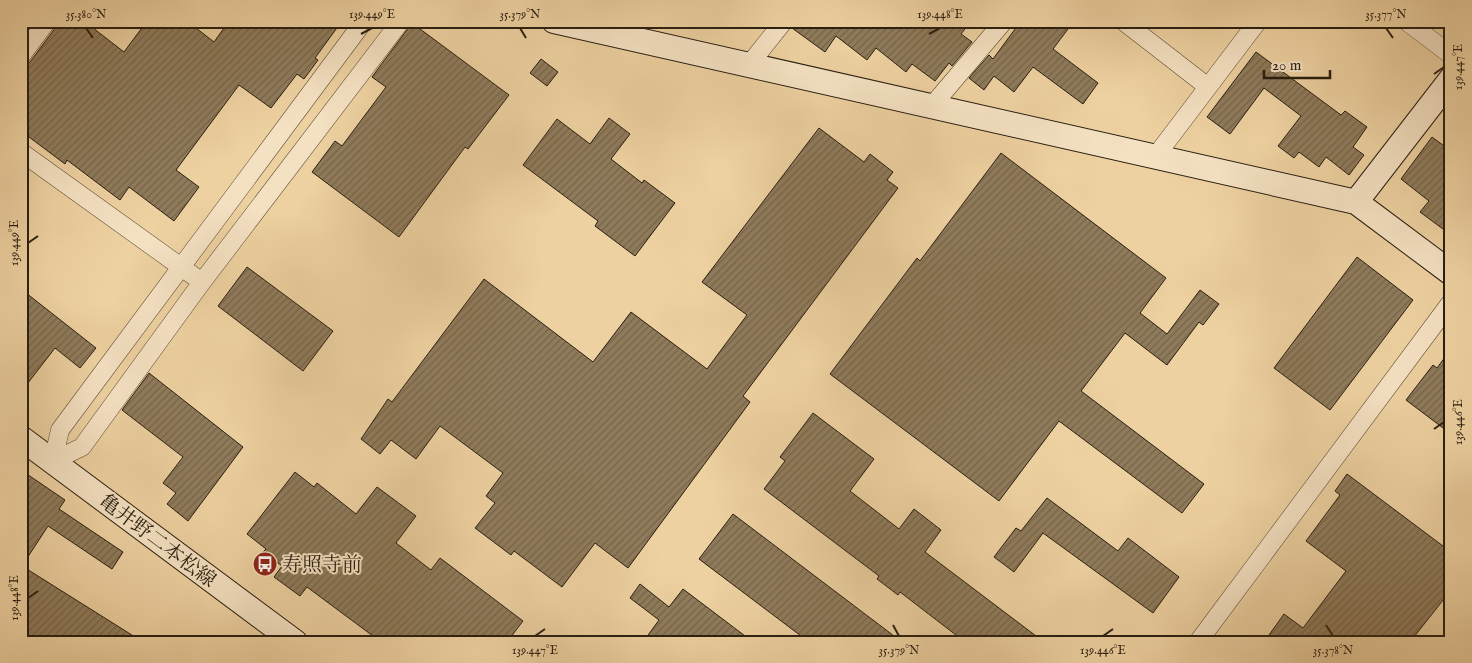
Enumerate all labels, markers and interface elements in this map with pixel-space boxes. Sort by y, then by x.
text: 35.380°N [66,7,107,22]
text: 139.449°E [349,7,395,22]
text: 35.379°N [500,7,541,22]
text: 139.448°E [917,7,963,22]
text: 35.377°N [1365,7,1407,22]
text: 139.447°E [1451,44,1466,90]
scale bar [1264,48,1331,80]
text: 20 m [1272,56,1302,75]
text: 139.449°E [7,220,22,266]
text: 139.446°E [1451,399,1466,445]
street label: 亀井野二本松線 [94,489,221,593]
bus stop icon: 寿照寺前 [252,551,278,577]
place label: 寿照寺前 [282,553,362,578]
text: 139.448°E [7,575,22,621]
text: 139.447°E [512,643,558,658]
text: 35.379°N [879,643,920,658]
text: 139.446°E [1080,643,1126,658]
text: 35.378°N [1313,643,1354,658]

